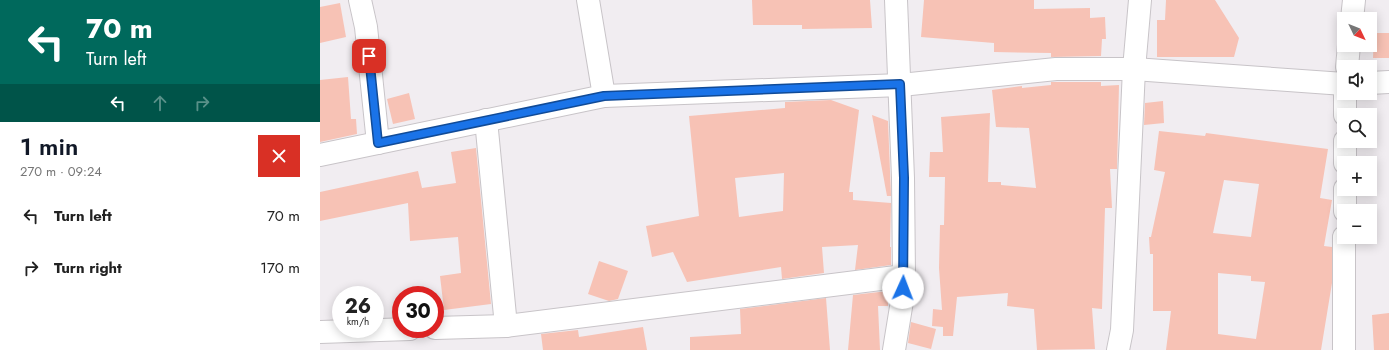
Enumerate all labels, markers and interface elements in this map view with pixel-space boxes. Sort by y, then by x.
text: 70 m [86,8,153,49]
north arrow [1337,12,1377,52]
map controls [1337,12,1377,244]
icon: left [20,16,72,68]
pin [352,39,386,73]
icon: arrive [358,45,380,67]
text: Turn left [86,46,146,72]
button: sound [1337,60,1377,100]
icon: left [107,92,129,114]
icon: ahead [149,92,171,114]
icon: right [191,92,213,114]
button: search [1337,108,1377,148]
text: 1 min [20,129,78,164]
button: close [258,135,300,177]
button: + [1337,156,1377,196]
text: 270 m · 09:24 [20,162,102,181]
button: − [1337,204,1377,244]
icon: left [20,205,42,227]
text: Turn left [54,205,112,227]
text: 70 m [267,205,300,227]
icon: right [20,257,42,279]
text: Turn right [54,257,122,279]
text: 170 m [260,257,300,279]
position arrow [882,267,924,309]
speed limit sign: 30 [392,286,444,338]
text: 26 [345,292,371,321]
text: km/h [347,314,369,329]

